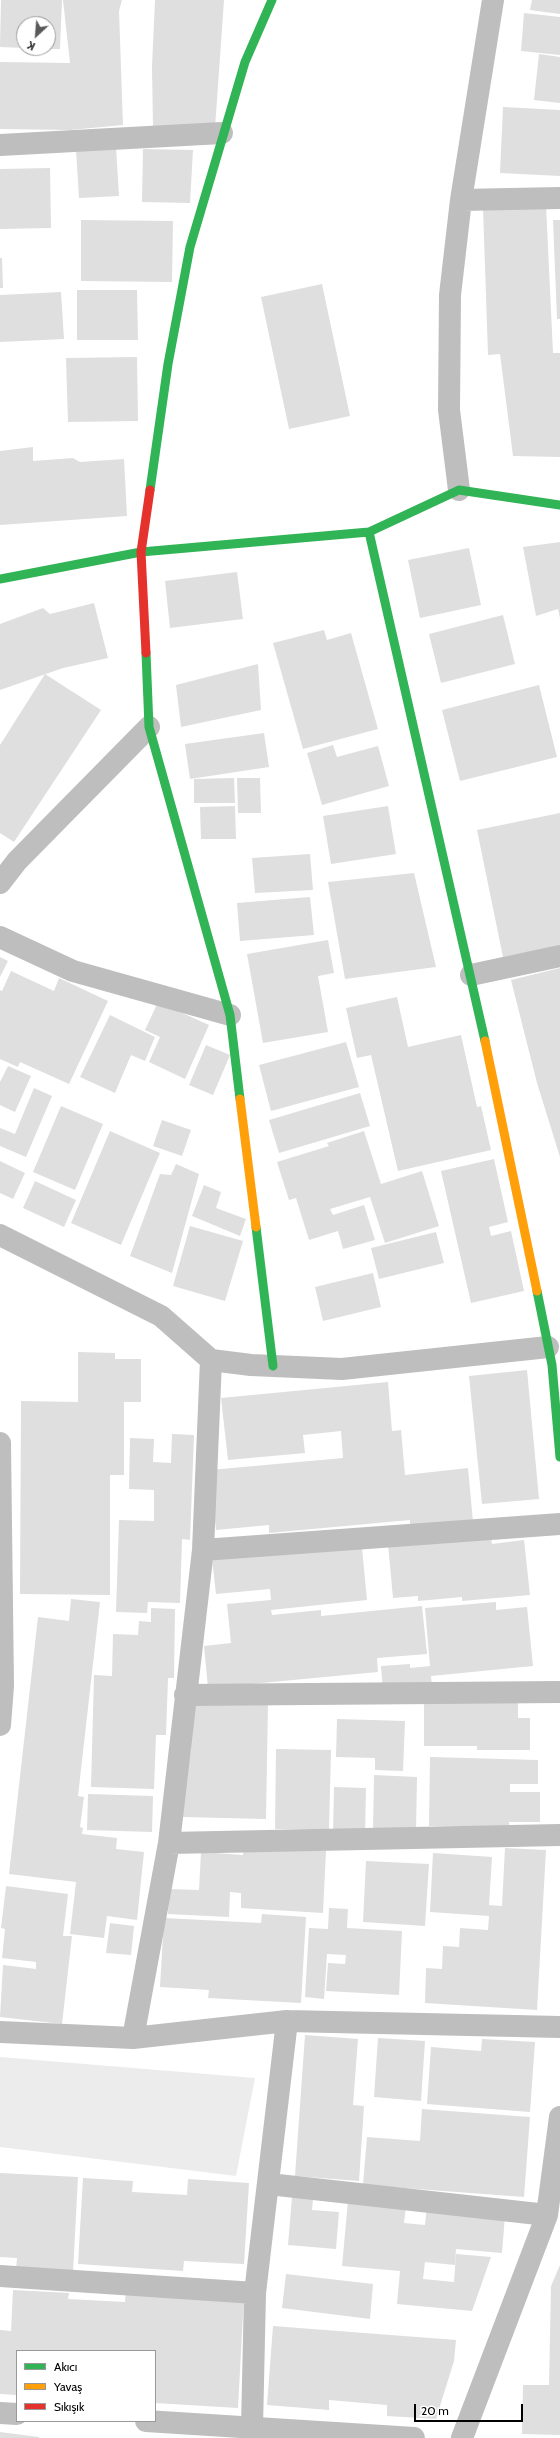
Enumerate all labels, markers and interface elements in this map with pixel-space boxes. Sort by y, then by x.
north arrow [16,16,56,56]
text: K [25,38,37,54]
legend [16,2350,156,2422]
text: Akıcı [54,2359,77,2374]
text: Yavaş [54,2379,82,2394]
scale bar [416,2396,525,2422]
text: Sıkışık [54,2399,84,2414]
text: 20 m [421,2403,449,2418]

